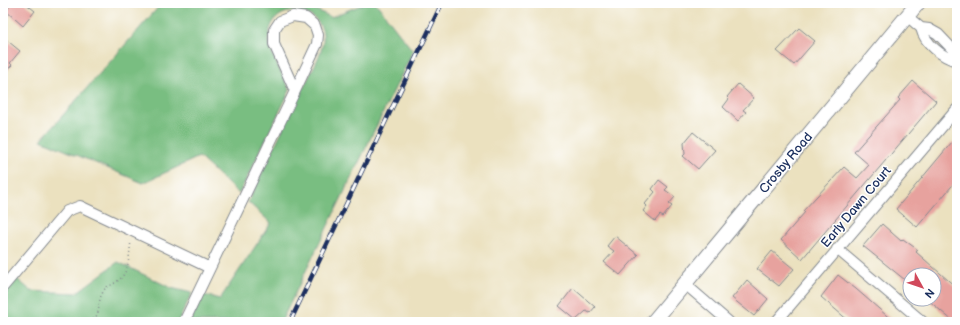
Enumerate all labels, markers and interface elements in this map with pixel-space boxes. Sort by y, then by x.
street label: Crosby Road [756,129,816,197]
street label: Early Dawn Court [817,163,895,251]
north arrow [902,267,942,307]
text: N [922,286,937,300]

